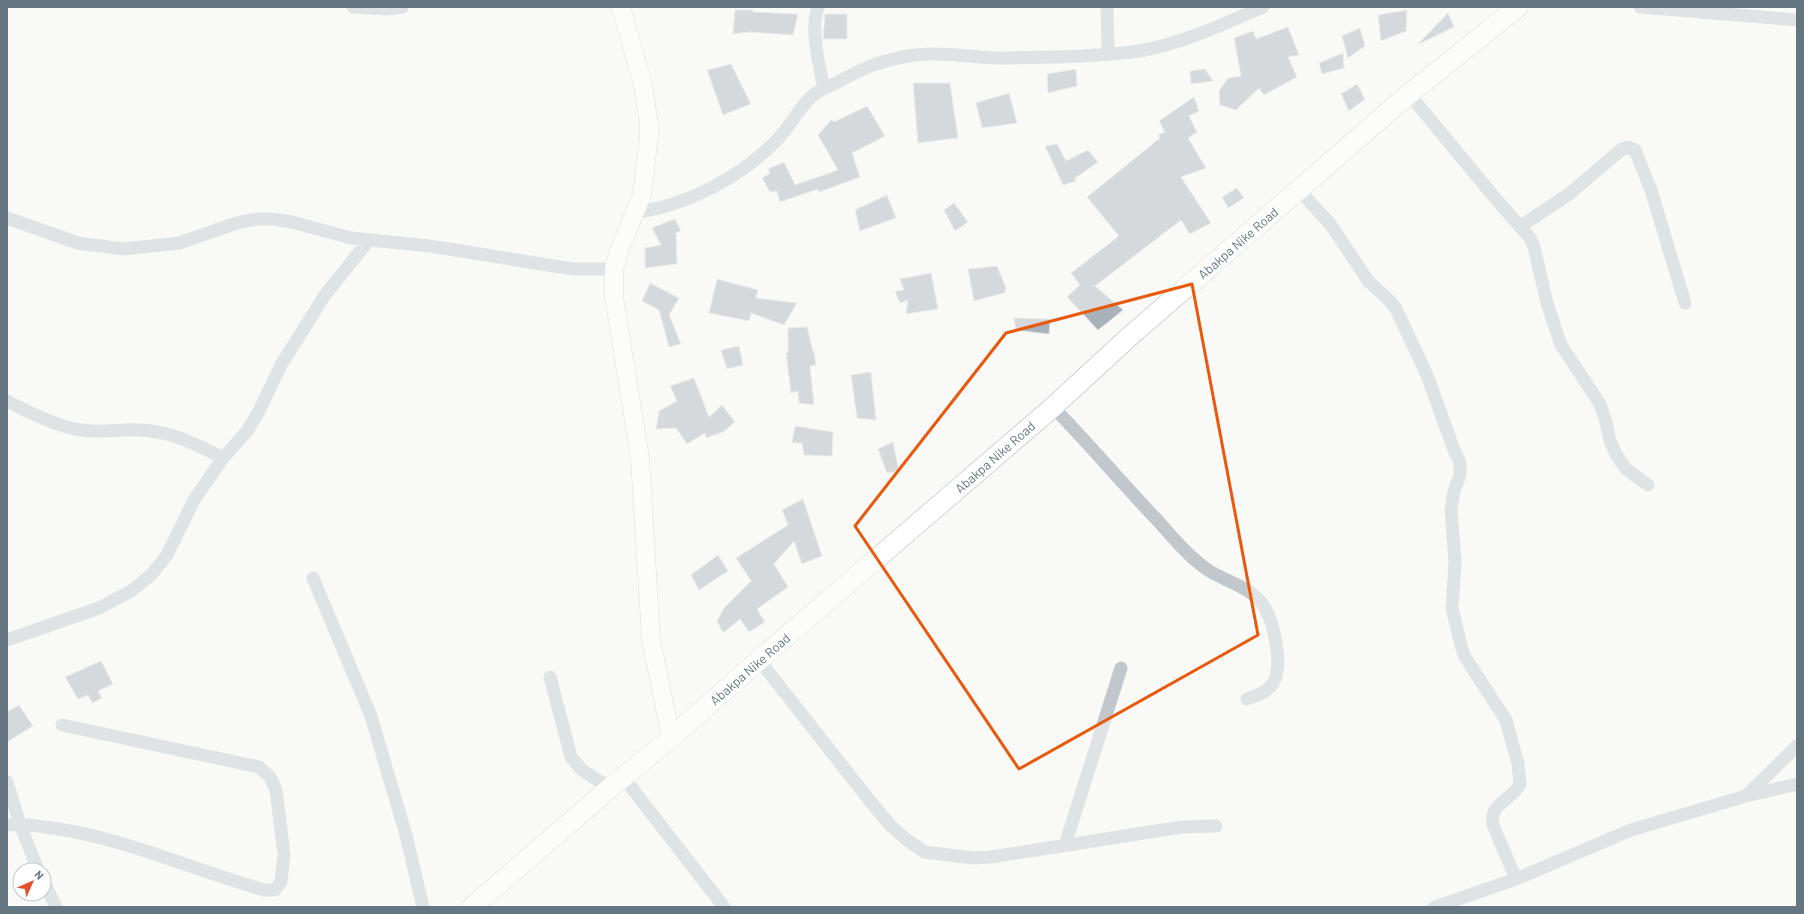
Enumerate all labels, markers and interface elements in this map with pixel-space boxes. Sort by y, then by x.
street label: Abakpa Nike Road [1195,204,1281,282]
street label: Abakpa Nike Road [952,418,1038,496]
street label: Abakpa Nike Road [707,630,793,708]
north arrow [12,862,52,902]
text: N [32,867,47,882]

